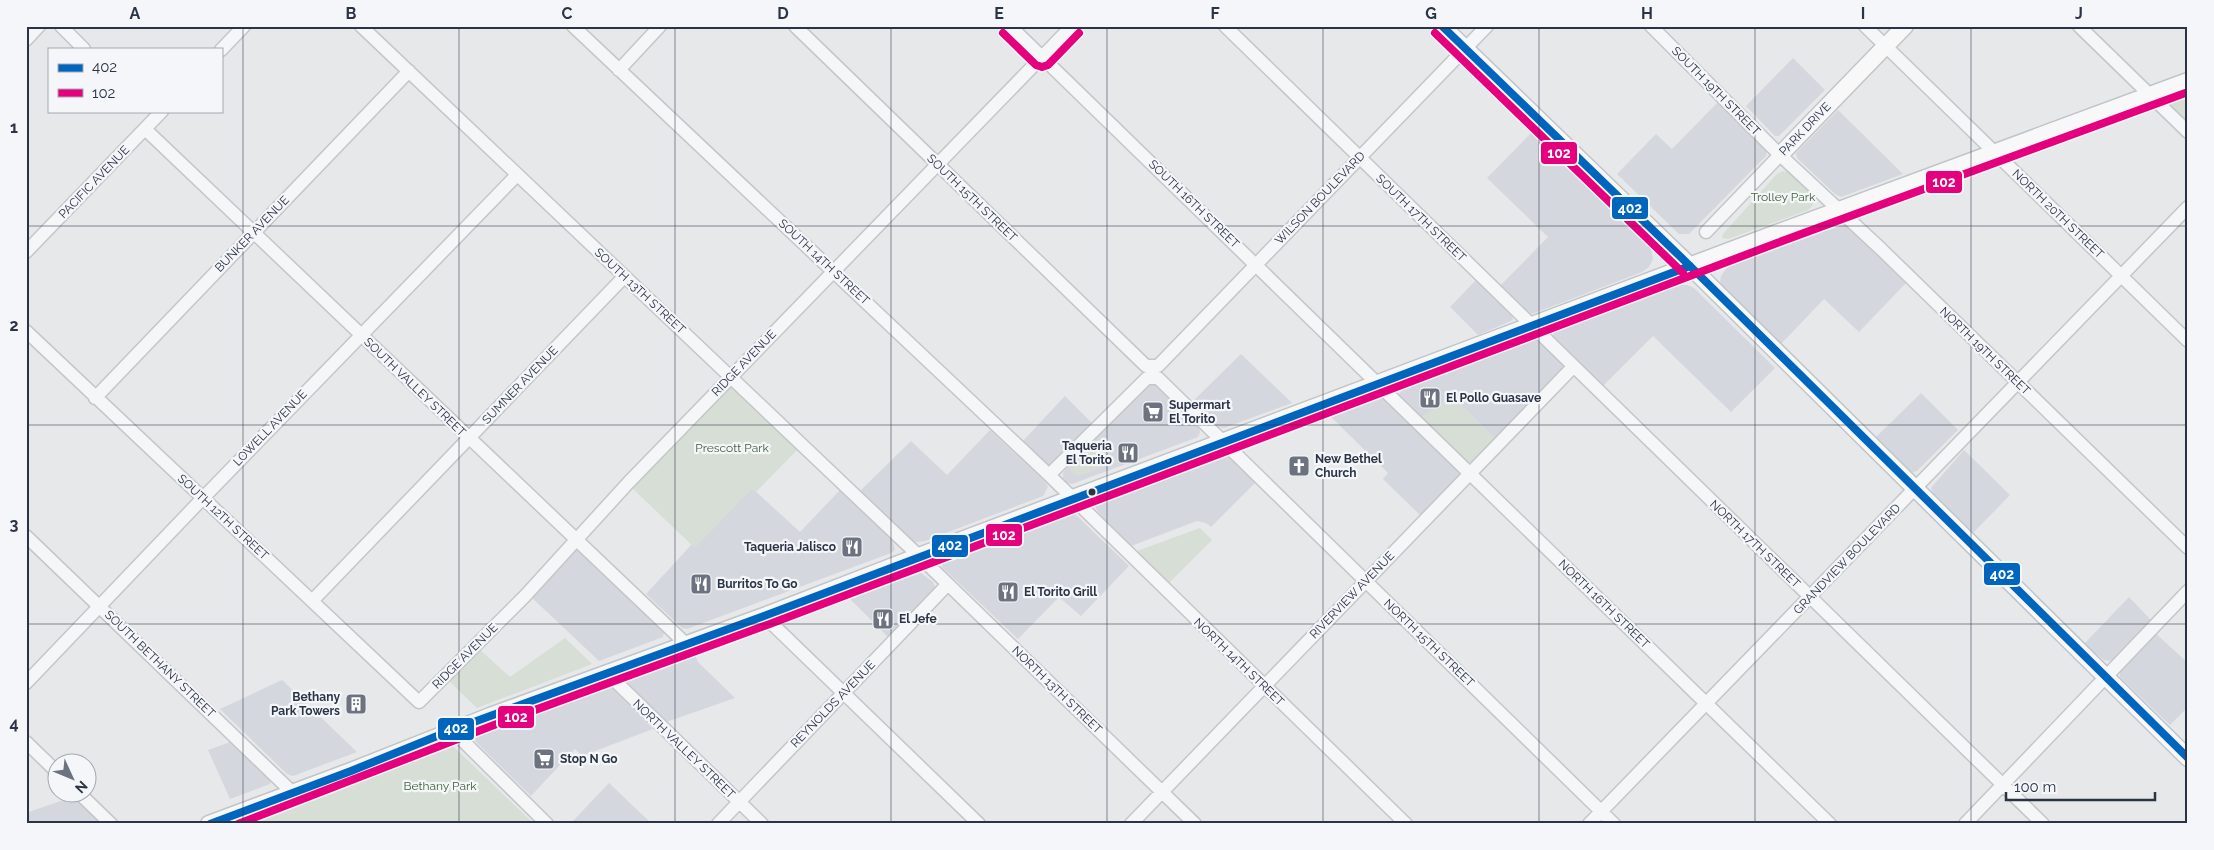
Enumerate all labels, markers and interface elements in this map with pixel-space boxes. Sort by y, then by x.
text: A [130,4,141,23]
text: B [346,4,357,23]
text: C [562,4,573,23]
text: D [777,4,789,23]
text: E [994,4,1004,23]
text: F [1210,4,1220,23]
text: G [1425,4,1437,23]
text: H [1641,4,1653,23]
text: I [1861,4,1865,23]
text: J [2075,4,2083,23]
street label: SOUTH 19TH STREET [1669,44,1764,139]
legend [48,48,222,112]
text: 402 [92,58,117,76]
text: 102 [92,84,116,102]
street label: PARK DRIVE [1776,100,1834,158]
text: 1 [10,118,18,137]
line badge: 102 [1540,141,1578,165]
street label: PACIFIC AVENUE [56,143,132,221]
text: 102 [1547,145,1571,161]
street label: WILSON BOULEVARD [1272,148,1368,247]
street label: SOUTH 15TH STREET [924,151,1020,245]
street label: SOUTH 16TH STREET [1146,157,1243,251]
street label: NORTH 20TH STREET [2009,167,2107,262]
line badge: 102 [1925,170,1963,194]
street label: SOUTH 17TH STREET [1373,171,1469,265]
text: 102 [1932,174,1956,190]
park label: Trolley Park [1751,190,1816,204]
street label: BUNKER AVENUE [212,193,292,275]
line badge: 402 [1611,196,1649,220]
text: 402 [1618,200,1642,216]
street label: SOUTH 14TH STREET [776,216,873,308]
street label: SOUTH 13TH STREET [592,245,689,337]
street label: NORTH 19TH STREET [1937,304,2034,398]
text: 2 [9,316,19,335]
street label: RIDGE AVENUE [709,327,779,399]
street label: SOUTH VALLEY STREET [361,335,469,440]
street label: SUMNER AVENUE [479,343,561,427]
restaurant icon: El Pollo Guasave [1418,386,1442,410]
street label: LOWELL AVENUE [230,387,310,469]
place label: El Pollo Guasave [1446,391,1541,405]
place label: Supermart El Torito [1169,398,1231,426]
supermarket icon: Supermart El Torito [1141,400,1165,424]
place label: Taqueria El Torito [1062,439,1112,467]
park label: Prescott Park [695,441,769,455]
restaurant icon: Taqueria El Torito [1116,441,1140,465]
place label: New Bethel Church [1315,452,1382,480]
church icon: New Bethel Church [1287,454,1311,478]
street label: SOUTH 12TH STREET [175,471,272,563]
unlabelled marker [1087,487,1097,497]
street label: NORTH 17TH STREET [1707,497,1804,591]
street label: GRANDVIEW BOULEVARD [1791,501,1904,617]
text: 3 [10,515,19,534]
line badge: 102 [985,523,1023,547]
text: 102 [992,527,1016,543]
line badge: 402 [931,534,969,558]
restaurant icon: Taqueria Jalisco [840,535,864,559]
text: 402 [938,537,962,553]
place label: Taqueria Jalisco [744,540,836,554]
street label: RIVERVIEW AVENUE [1307,549,1397,641]
street label: NORTH 16TH STREET [1556,557,1653,652]
line badge: 402 [1983,562,2021,586]
text: 402 [1990,566,2014,582]
restaurant icon: Burritos To Go [689,572,713,596]
place label: Burritos To Go [717,577,798,591]
restaurant icon: El Torito Grill [996,580,1020,604]
place label: El Torito Grill [1024,585,1097,599]
street label: NORTH 15TH STREET [1381,596,1478,690]
street label: SOUTH BETHANY STREET [102,607,219,721]
restaurant icon: El Jefe [871,607,895,631]
place label: El Jefe [899,612,937,626]
street label: NORTH 14TH STREET [1191,615,1287,709]
street label: RIDGE AVENUE [429,620,501,692]
street label: NORTH 13TH STREET [1009,643,1105,737]
street label: REYNOLDS AVENUE [788,658,878,750]
place label: Bethany Park Towers [271,690,340,718]
building icon: Bethany Park Towers [344,692,368,716]
street label: NORTH VALLEY STREET [630,697,738,802]
line badge: 102 [497,705,535,729]
text: 102 [504,709,528,725]
text: 4 [9,714,19,733]
line badge: 402 [437,717,475,741]
text: 402 [444,720,468,736]
supermarket icon: Stop N Go [532,747,556,771]
north arrow [48,752,98,802]
place label: Stop N Go [560,752,618,766]
scale bar [2006,770,2155,802]
text: N [72,778,91,796]
text: 100 m [2014,778,2056,796]
park label: Bethany Park [403,779,477,793]

